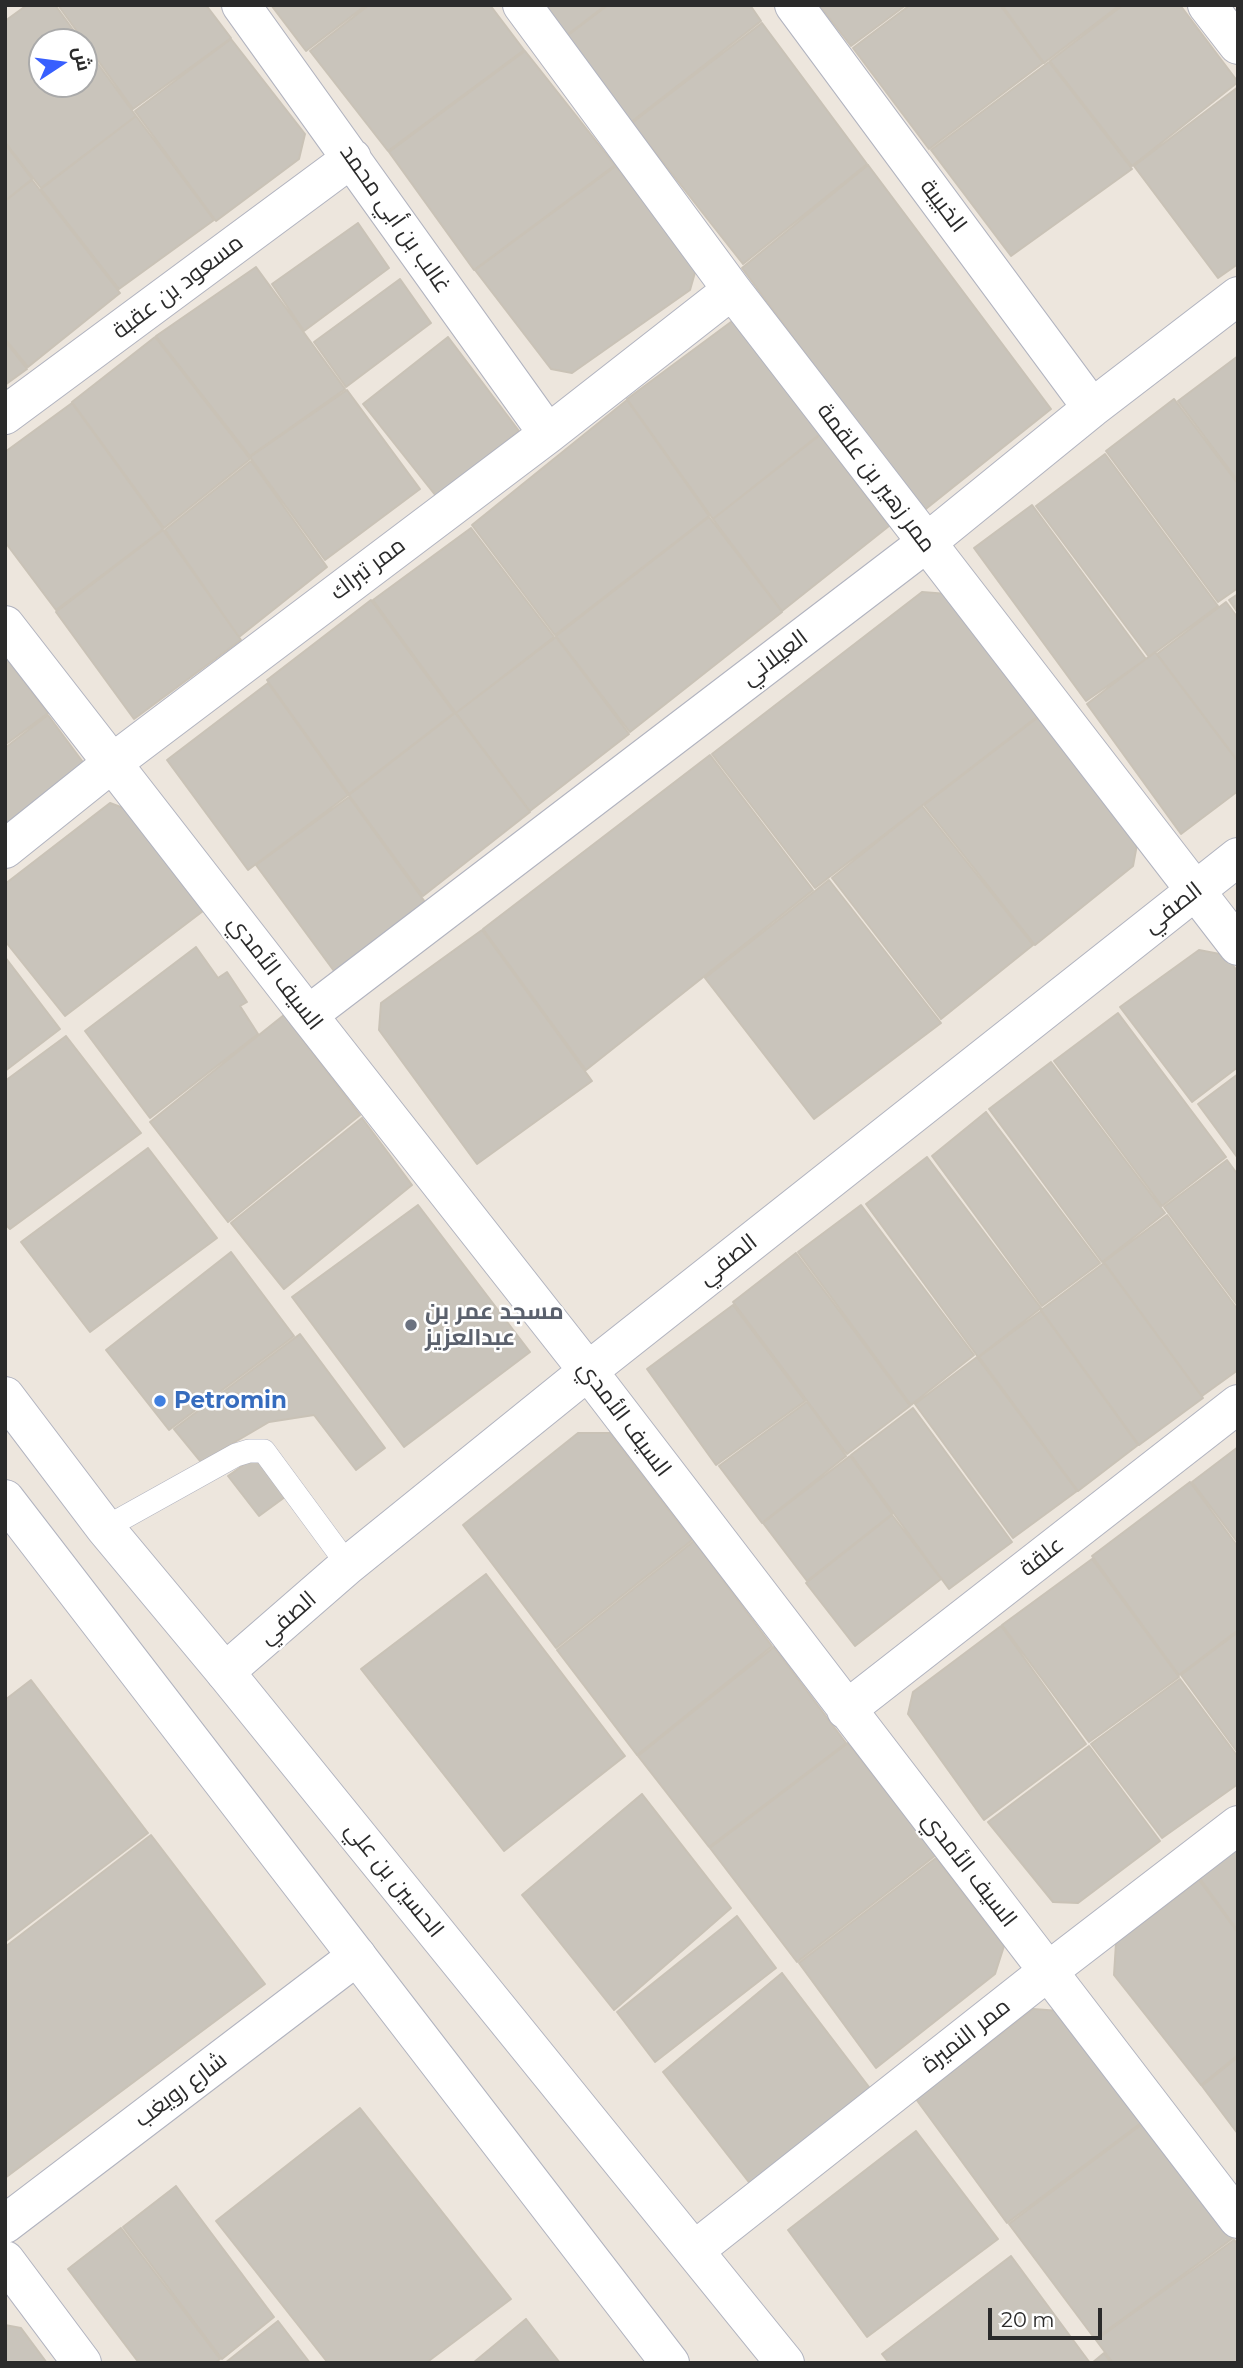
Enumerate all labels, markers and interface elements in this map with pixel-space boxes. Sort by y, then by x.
north arrow [28,28,98,98]
text: ش [68,44,96,73]
street label: غالب بن أبي محمد [334,139,456,299]
street label: الخبيبة [914,174,972,238]
street label: مسعود بن عقبة [107,229,249,345]
street label: ممر زهير بن علقمة [811,398,941,558]
street label: ممر تبراك [325,532,411,606]
street label: العيلاني [736,624,814,692]
street label: الصفي [1138,876,1208,940]
street label: السيف الأمدي [222,910,328,1036]
street label: الصفي [693,1228,763,1292]
place label: مسجد عمر بن عبدالعزيز [425,1298,564,1352]
marker: مسجد عمر بن عبدالعزيز [403,1317,419,1333]
street label: السيف الأمدي [571,1356,677,1482]
place label: Petromin [174,1387,287,1415]
marker: Petromin [152,1393,168,1409]
street label: علقة [1014,1531,1070,1583]
street label: الصفي [254,1586,322,1650]
street label: السيف الأمدي [916,1807,1022,1933]
street label: الحسين بن علي [339,1816,449,1944]
street label: ممر النميرة [916,1993,1016,2079]
street label: شارع رويغب [129,2046,233,2134]
scale bar [991,2294,1105,2338]
text: 20 m [1001,2307,1055,2332]

